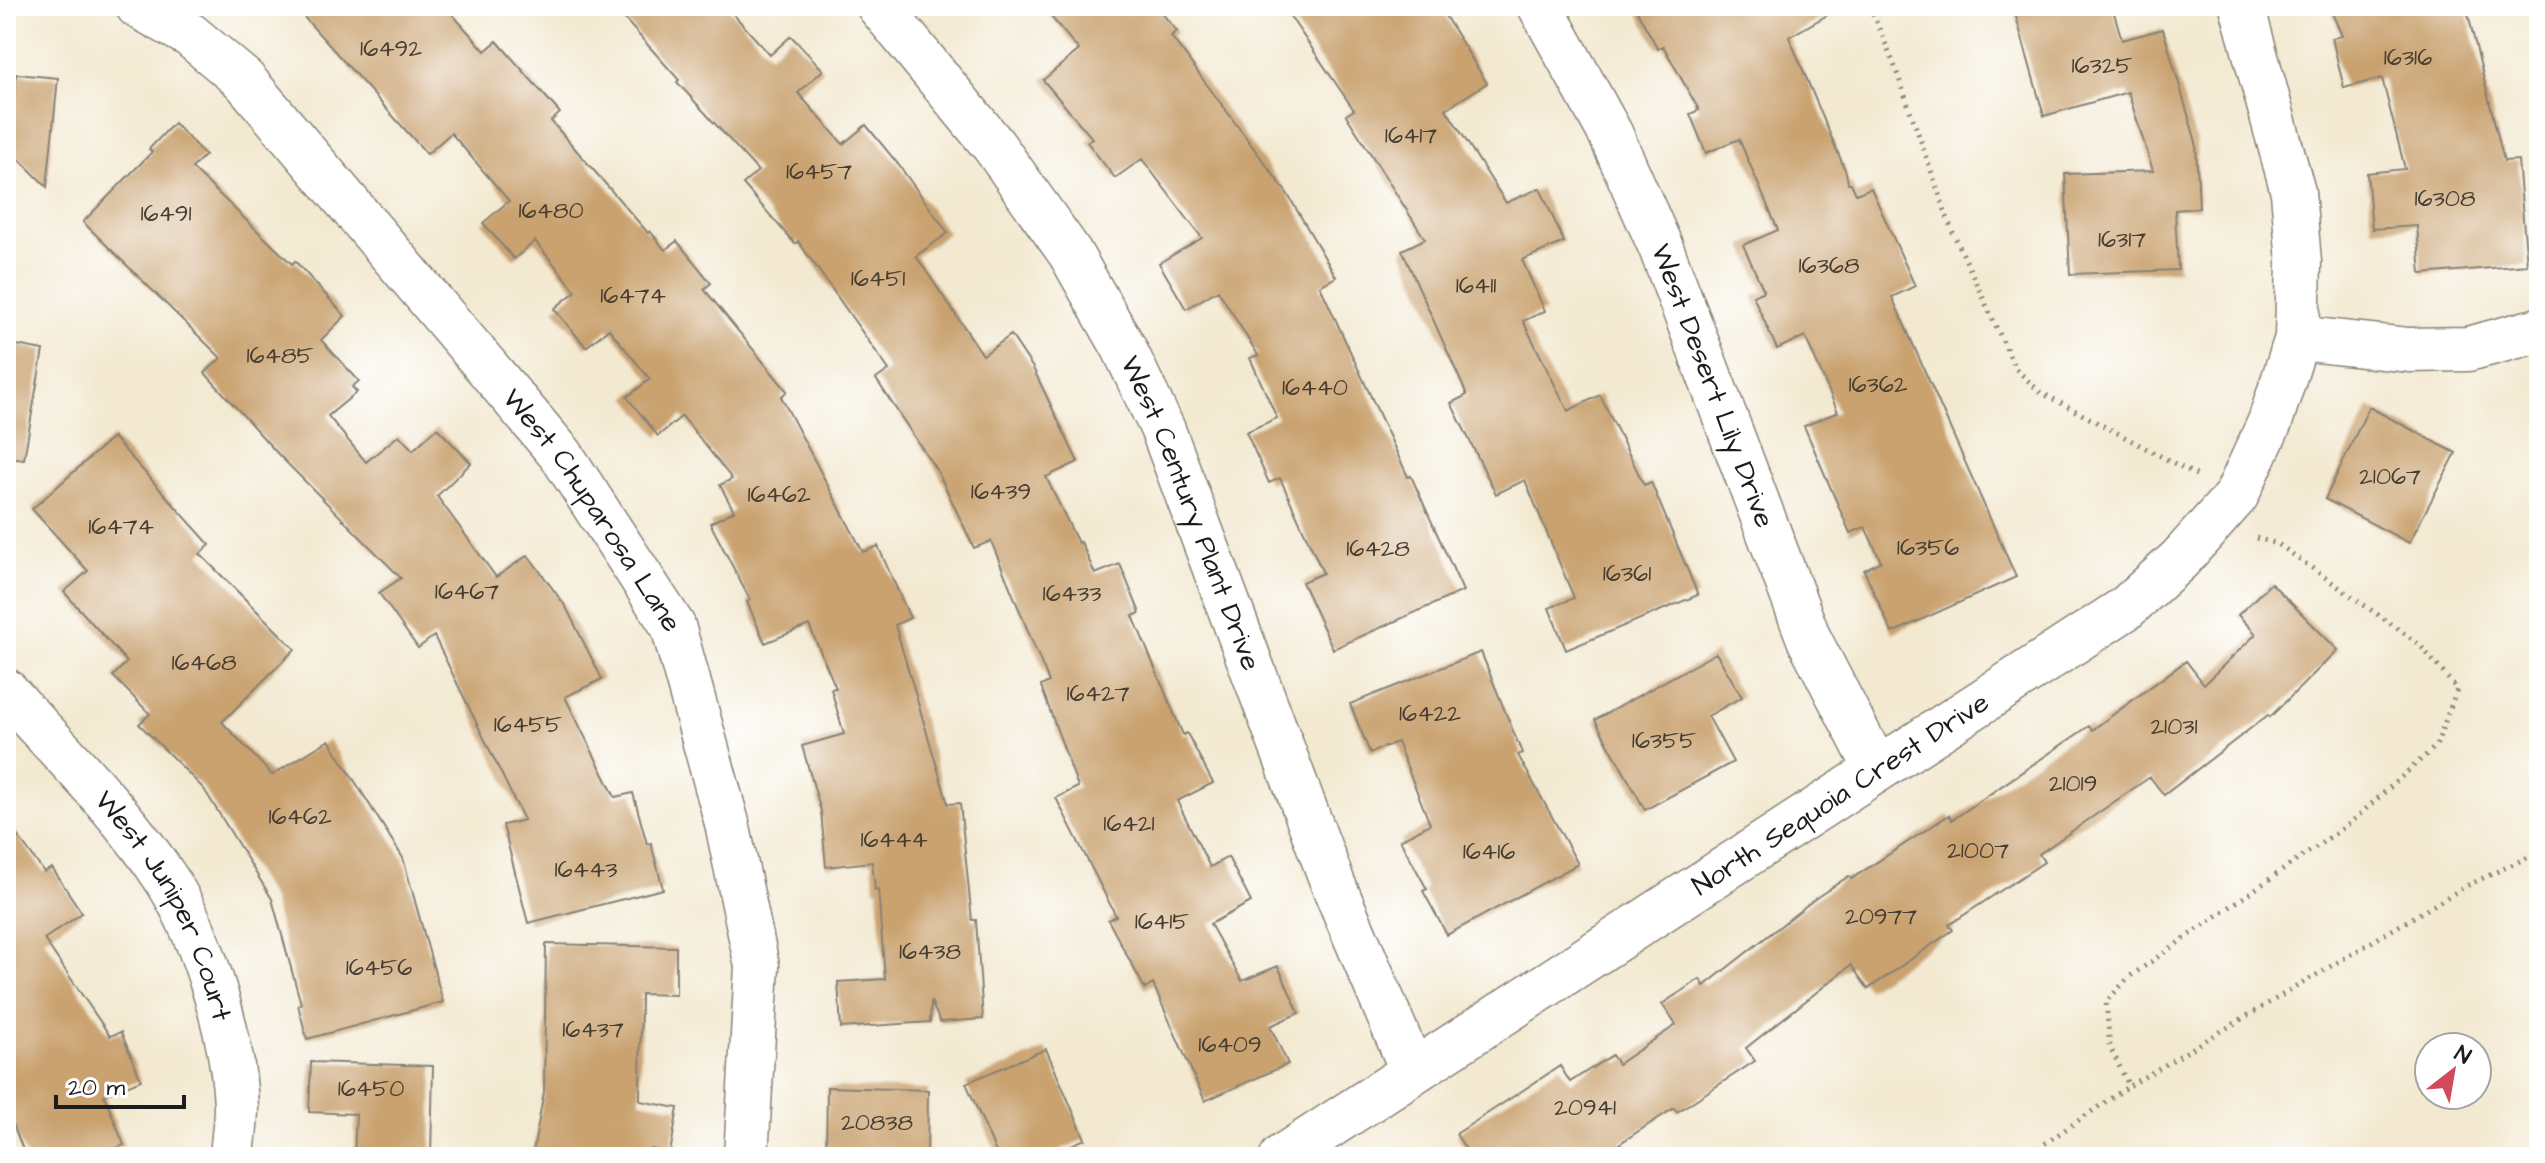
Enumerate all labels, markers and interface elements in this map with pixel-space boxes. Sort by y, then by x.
house number: 16492 [360,32,422,66]
house number: 16316 [2384,41,2432,75]
house number: 16325 [2071,49,2133,83]
house number: 16417 [1385,119,1437,153]
house number: 16457 [786,155,852,189]
house number: 16308 [2414,182,2476,216]
house number: 16480 [518,194,584,228]
house number: 16491 [140,197,192,231]
house number: 16317 [2098,223,2146,257]
street label: West Desert Lily Drive [1642,238,1785,533]
house number: 16368 [1799,249,1859,283]
house number: 16451 [851,262,905,296]
house number: 16411 [1456,269,1496,303]
house number: 16474 [600,279,666,313]
house number: 16485 [246,339,314,373]
street label: West Century Plant Drive [1111,349,1271,676]
house number: 16362 [1848,368,1908,402]
house number: 16440 [1282,371,1348,405]
street label: West Chuparosa Lane [494,380,691,640]
house number: 21067 [2359,460,2421,494]
house number: 16439 [971,475,1031,509]
house number: 16462 [747,478,811,512]
house number: 16474 [88,510,154,544]
house number: 16356 [1897,531,1959,565]
house number: 16428 [1346,532,1410,566]
house number: 16361 [1603,557,1651,591]
house number: 16467 [435,575,499,609]
house number: 16433 [1043,577,1101,611]
house number: 16468 [171,646,237,680]
house number: 16427 [1067,677,1130,711]
street label: North Sequoia Crest Drive [1684,683,1996,905]
house number: 16422 [1399,697,1461,731]
house number: 16455 [494,708,562,742]
house number: 21031 [2150,710,2198,744]
house number: 16355 [1632,724,1696,758]
house number: 21019 [2049,767,2097,801]
street label: West Juniper Court [86,782,242,1026]
house number: 16462 [268,800,332,834]
house number: 16421 [1103,807,1155,841]
house number: 16444 [860,823,928,857]
house number: 21007 [1947,834,2009,868]
house number: 16416 [1463,835,1515,869]
house number: 16443 [555,853,618,887]
house number: 20977 [1845,900,1917,934]
house number: 16415 [1135,905,1189,939]
house number: 16438 [899,935,961,969]
house number: 16456 [346,951,412,985]
house number: 16437 [562,1013,624,1047]
house number: 16409 [1198,1028,1262,1062]
north arrow [2413,1031,2493,1111]
text: N [2449,1038,2477,1072]
scale bar [56,1059,184,1109]
text: 20 m [68,1071,125,1105]
house number: 16450 [338,1072,404,1106]
house number: 20941 [1554,1091,1616,1125]
house number: 20838 [841,1106,913,1140]

